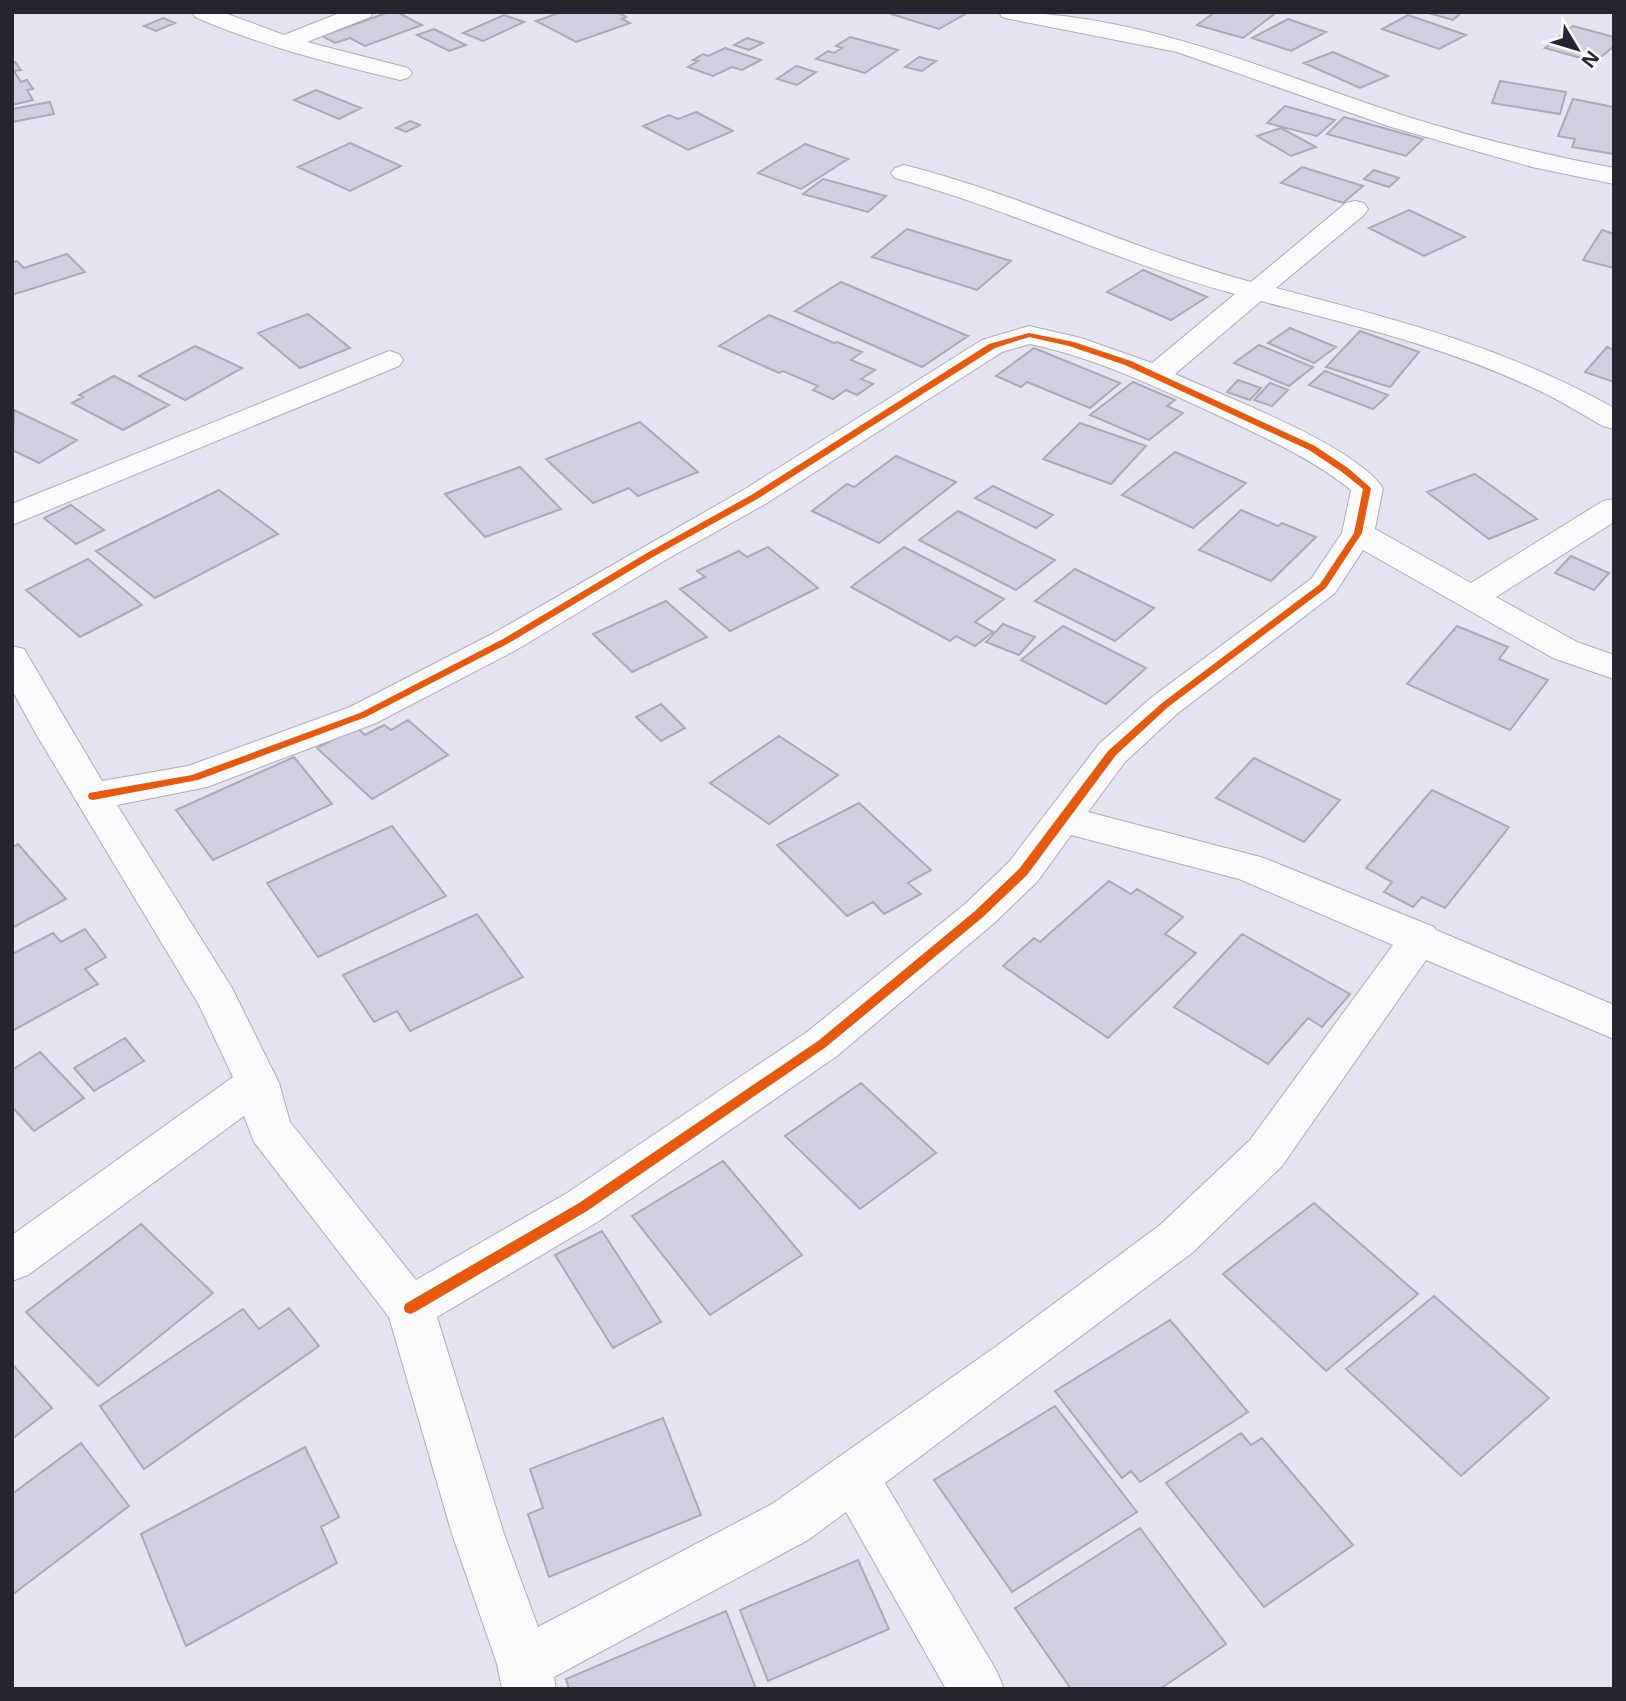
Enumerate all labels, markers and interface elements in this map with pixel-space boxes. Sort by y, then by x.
north arrow [1542,14,1612,84]
text: N [1575,45,1605,74]

